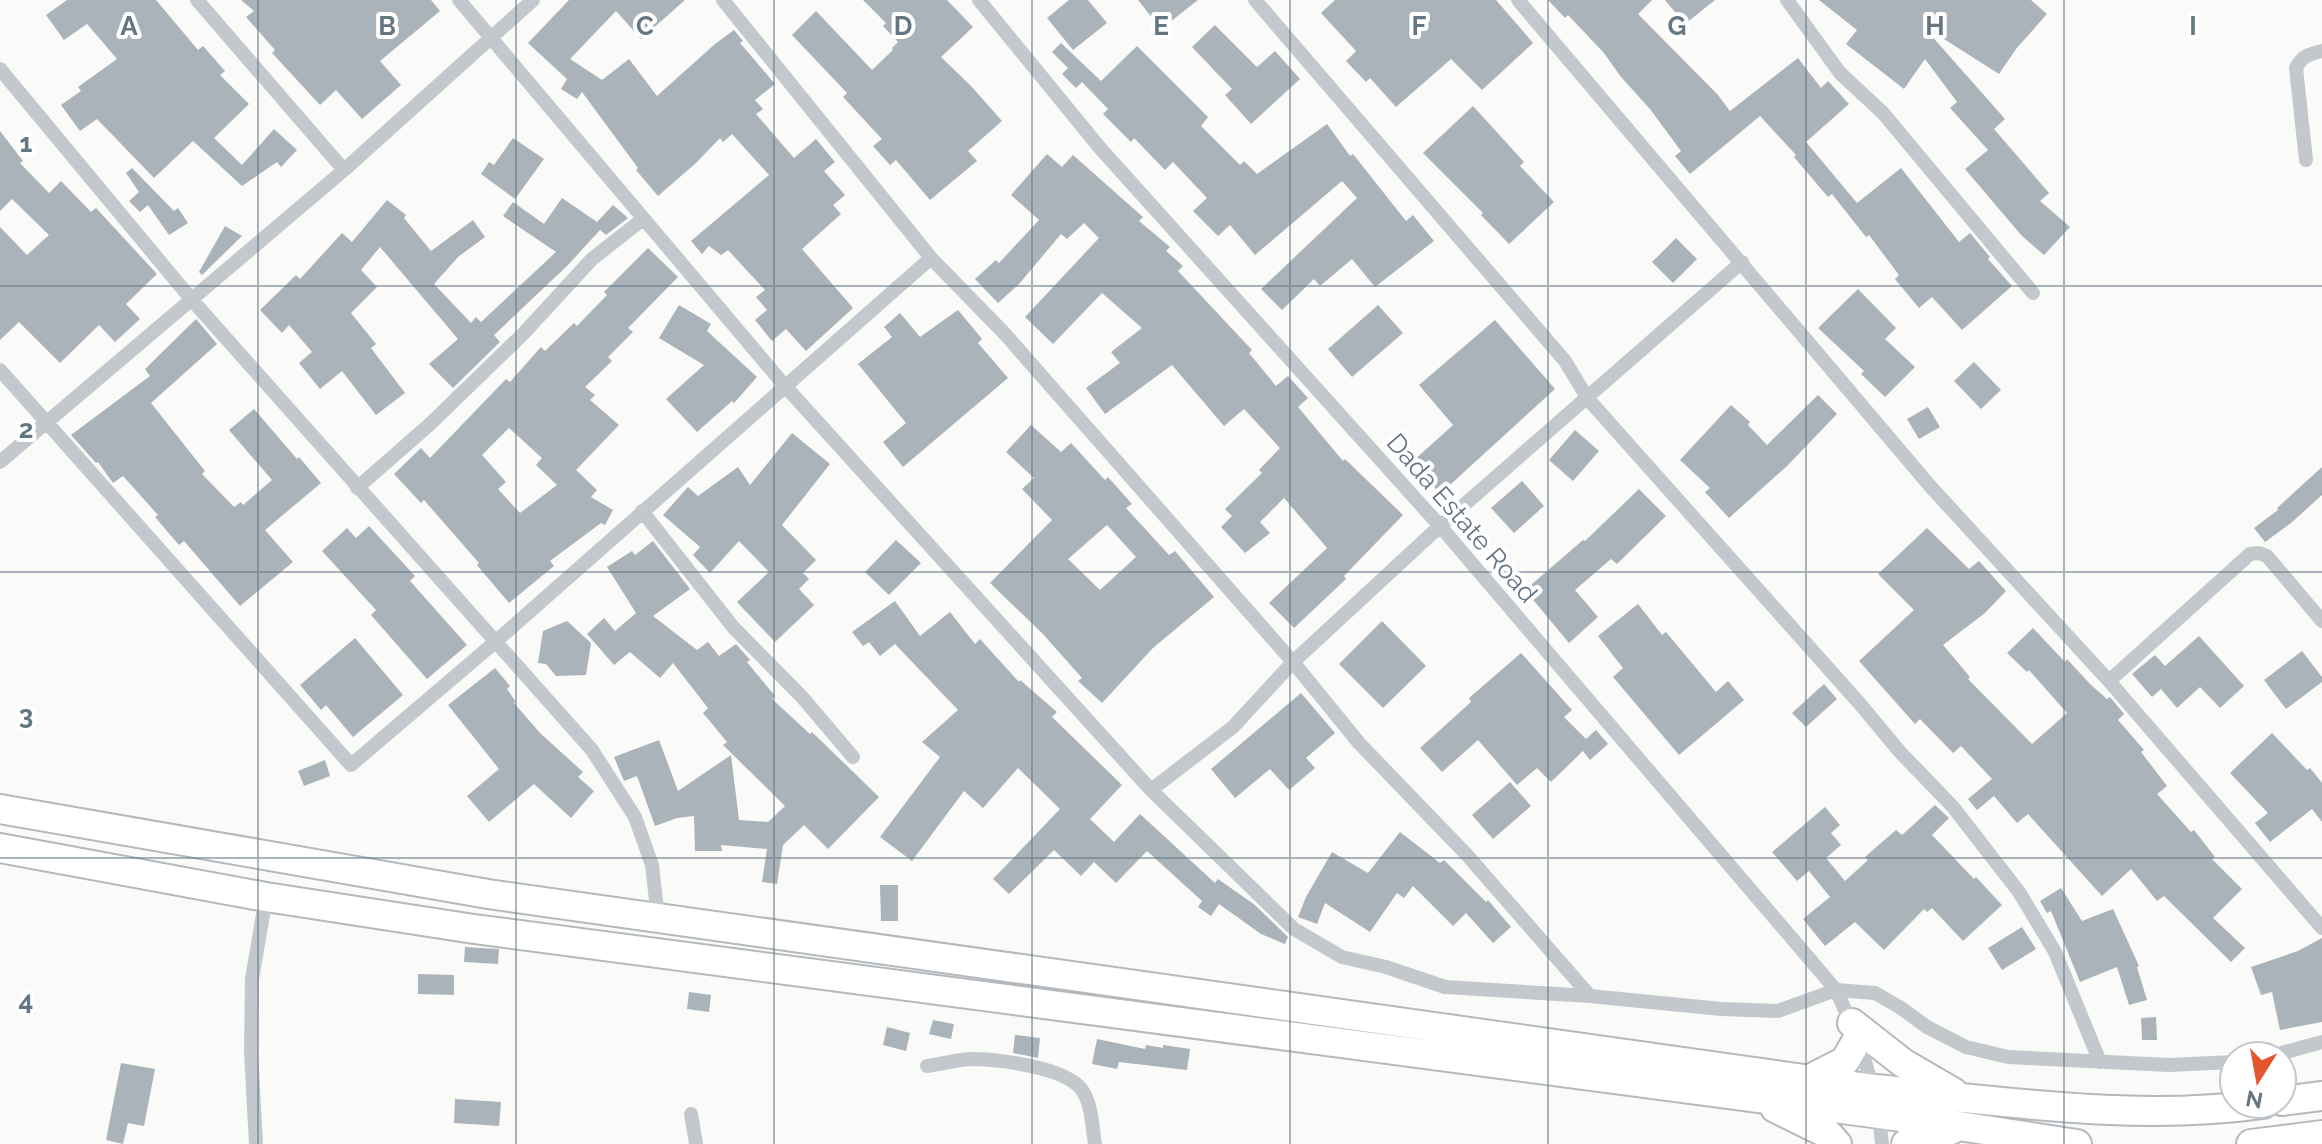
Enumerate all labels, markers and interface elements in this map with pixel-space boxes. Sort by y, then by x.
text: A [120,11,138,41]
text: B [378,11,396,41]
text: C [636,11,654,41]
text: D [894,11,912,41]
text: E [1153,11,1169,41]
text: F [1412,11,1427,41]
text: G [1668,11,1686,41]
text: H [1925,11,1945,41]
text: I [2189,11,2197,41]
text: 1 [20,128,33,158]
text: 2 [19,414,33,444]
street label: Dada Estate Road [1381,428,1543,608]
text: 3 [19,700,33,730]
text: 4 [19,986,33,1016]
north arrow [2218,1040,2298,1120]
text: N [2243,1085,2265,1114]

